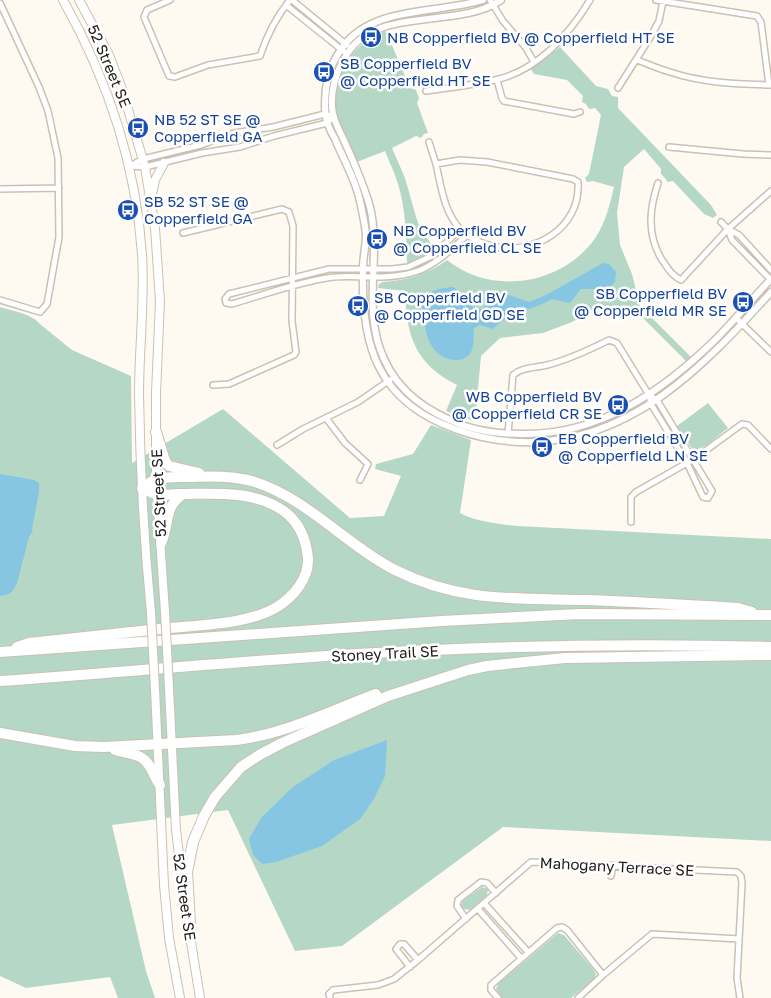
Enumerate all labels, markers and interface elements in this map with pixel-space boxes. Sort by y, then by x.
street label: 52 Street SE [85,22,135,110]
bus stop icon: NB Copperfield BV @ Copperfield HT SE [359,25,383,49]
place label: NB Copperfield BV @ Copperfield HT SE [387,28,675,46]
place label: SB Copperfield BV @ Copperfield HT SE [340,54,491,89]
bus stop icon: SB Copperfield BV @ Copperfield HT SE [312,60,336,84]
place label: NB 52 ST SE @ Copperfield GA [154,110,263,145]
bus stop icon: NB 52 ST SE @ Copperfield GA [126,116,150,140]
place label: SB 52 ST SE @ Copperfield GA [144,192,253,227]
bus stop icon: SB 52 ST SE @ Copperfield GA [116,198,140,222]
place label: NB Copperfield BV @ Copperfield CL SE [393,221,542,256]
bus stop icon: NB Copperfield BV @ Copperfield CL SE [365,227,389,251]
place label: SB Copperfield BV @ Copperfield MR SE [574,284,727,319]
place label: SB Copperfield BV @ Copperfield GD SE [374,288,525,323]
bus stop icon: SB Copperfield BV @ Copperfield MR SE [731,290,755,314]
bus stop icon: SB Copperfield BV @ Copperfield GD SE [346,294,370,318]
place label: WB Copperfield BV @ Copperfield CR SE [452,387,602,422]
bus stop icon: WB Copperfield BV @ Copperfield CR SE [606,393,630,417]
place label: EB Copperfield BV @ Copperfield LN SE [558,429,708,464]
bus stop icon: EB Copperfield BV @ Copperfield LN SE [530,435,554,459]
street label: 52 Street SE [147,449,169,537]
street label: Stoney Trail SE [331,641,439,665]
street label: 52 Street SE [170,852,200,942]
street label: Mahogany Terrace SE [539,853,695,879]

